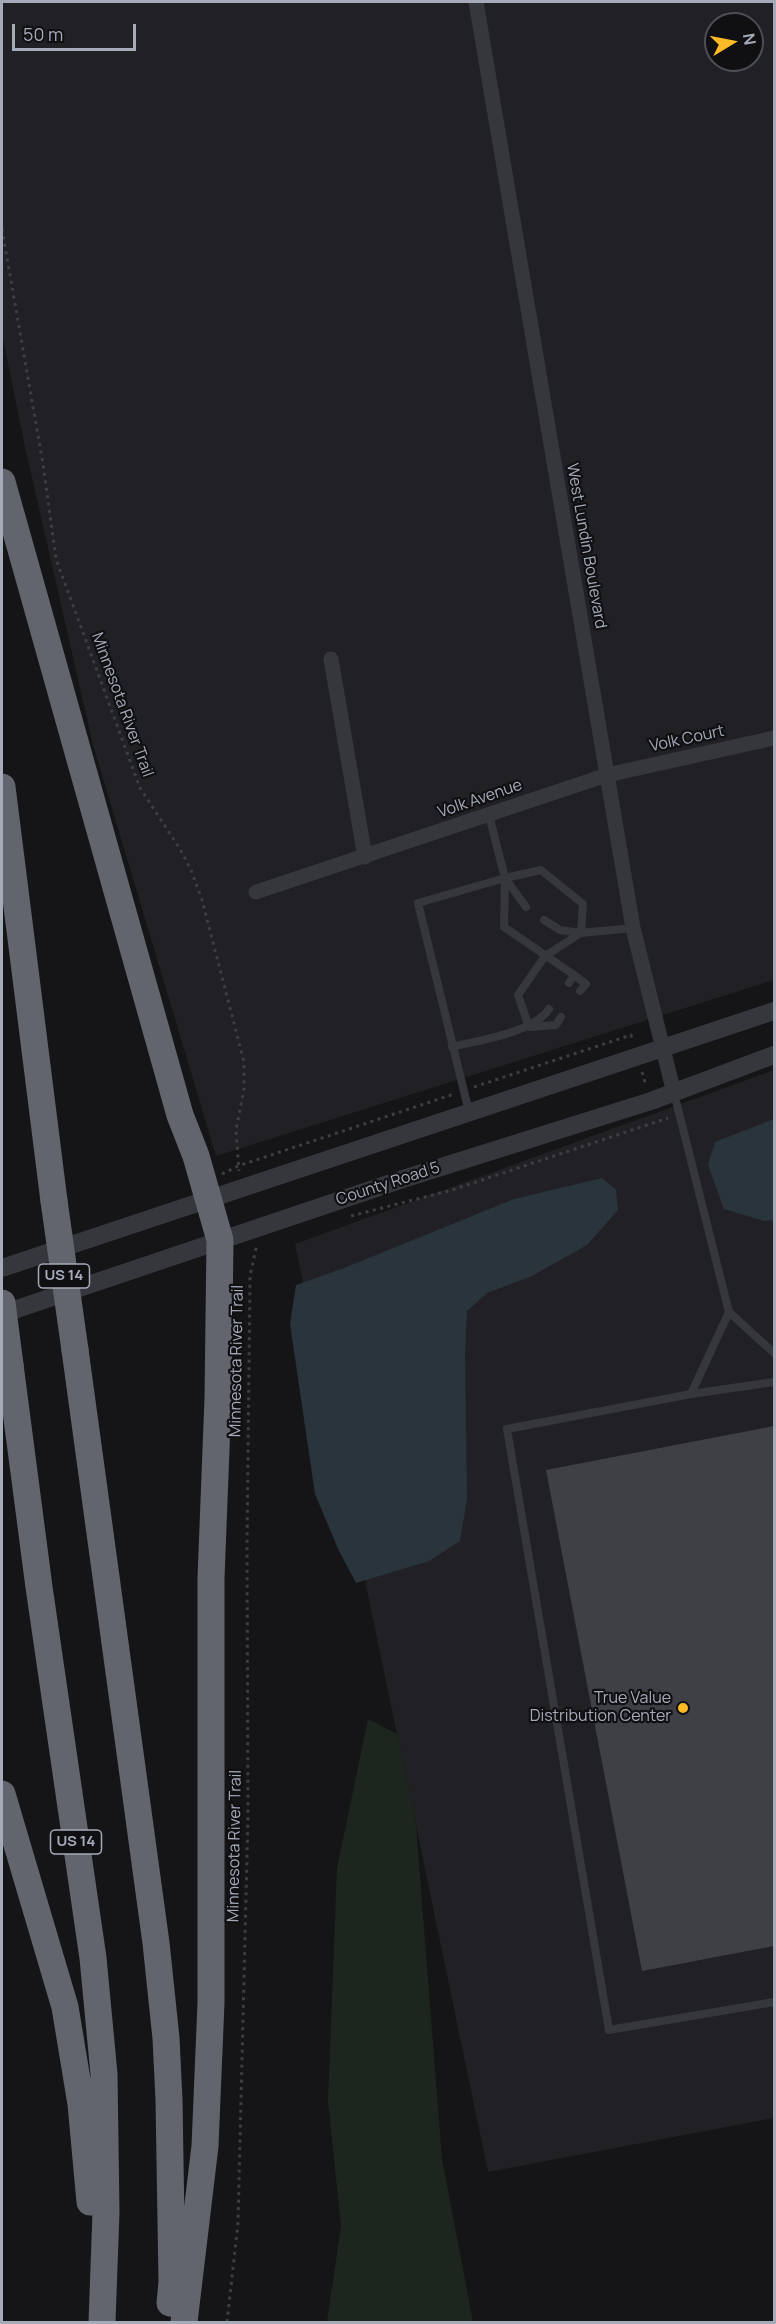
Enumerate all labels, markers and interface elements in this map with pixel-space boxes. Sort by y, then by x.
scale bar [15,12,140,50]
north arrow [704,12,764,72]
text: 50 m [23,22,63,46]
text: N [738,32,762,47]
street label: West Lundin Boulevard [562,462,610,630]
street label: Minnesota River Trail [87,630,157,780]
street label: Volk Court [648,722,726,756]
street label: Volk Avenue [435,776,525,822]
street label: County Road 5 [334,1158,442,1210]
road number: US 14 [38,1264,90,1288]
street label: Minnesota River Trail [226,1285,248,1437]
place label: True Value Distribution Center [530,1689,671,1727]
marker: True Value Distribution Center [676,1701,690,1715]
street label: Minnesota River Trail [224,1770,246,1922]
road number: US 14 [50,1830,101,1854]

